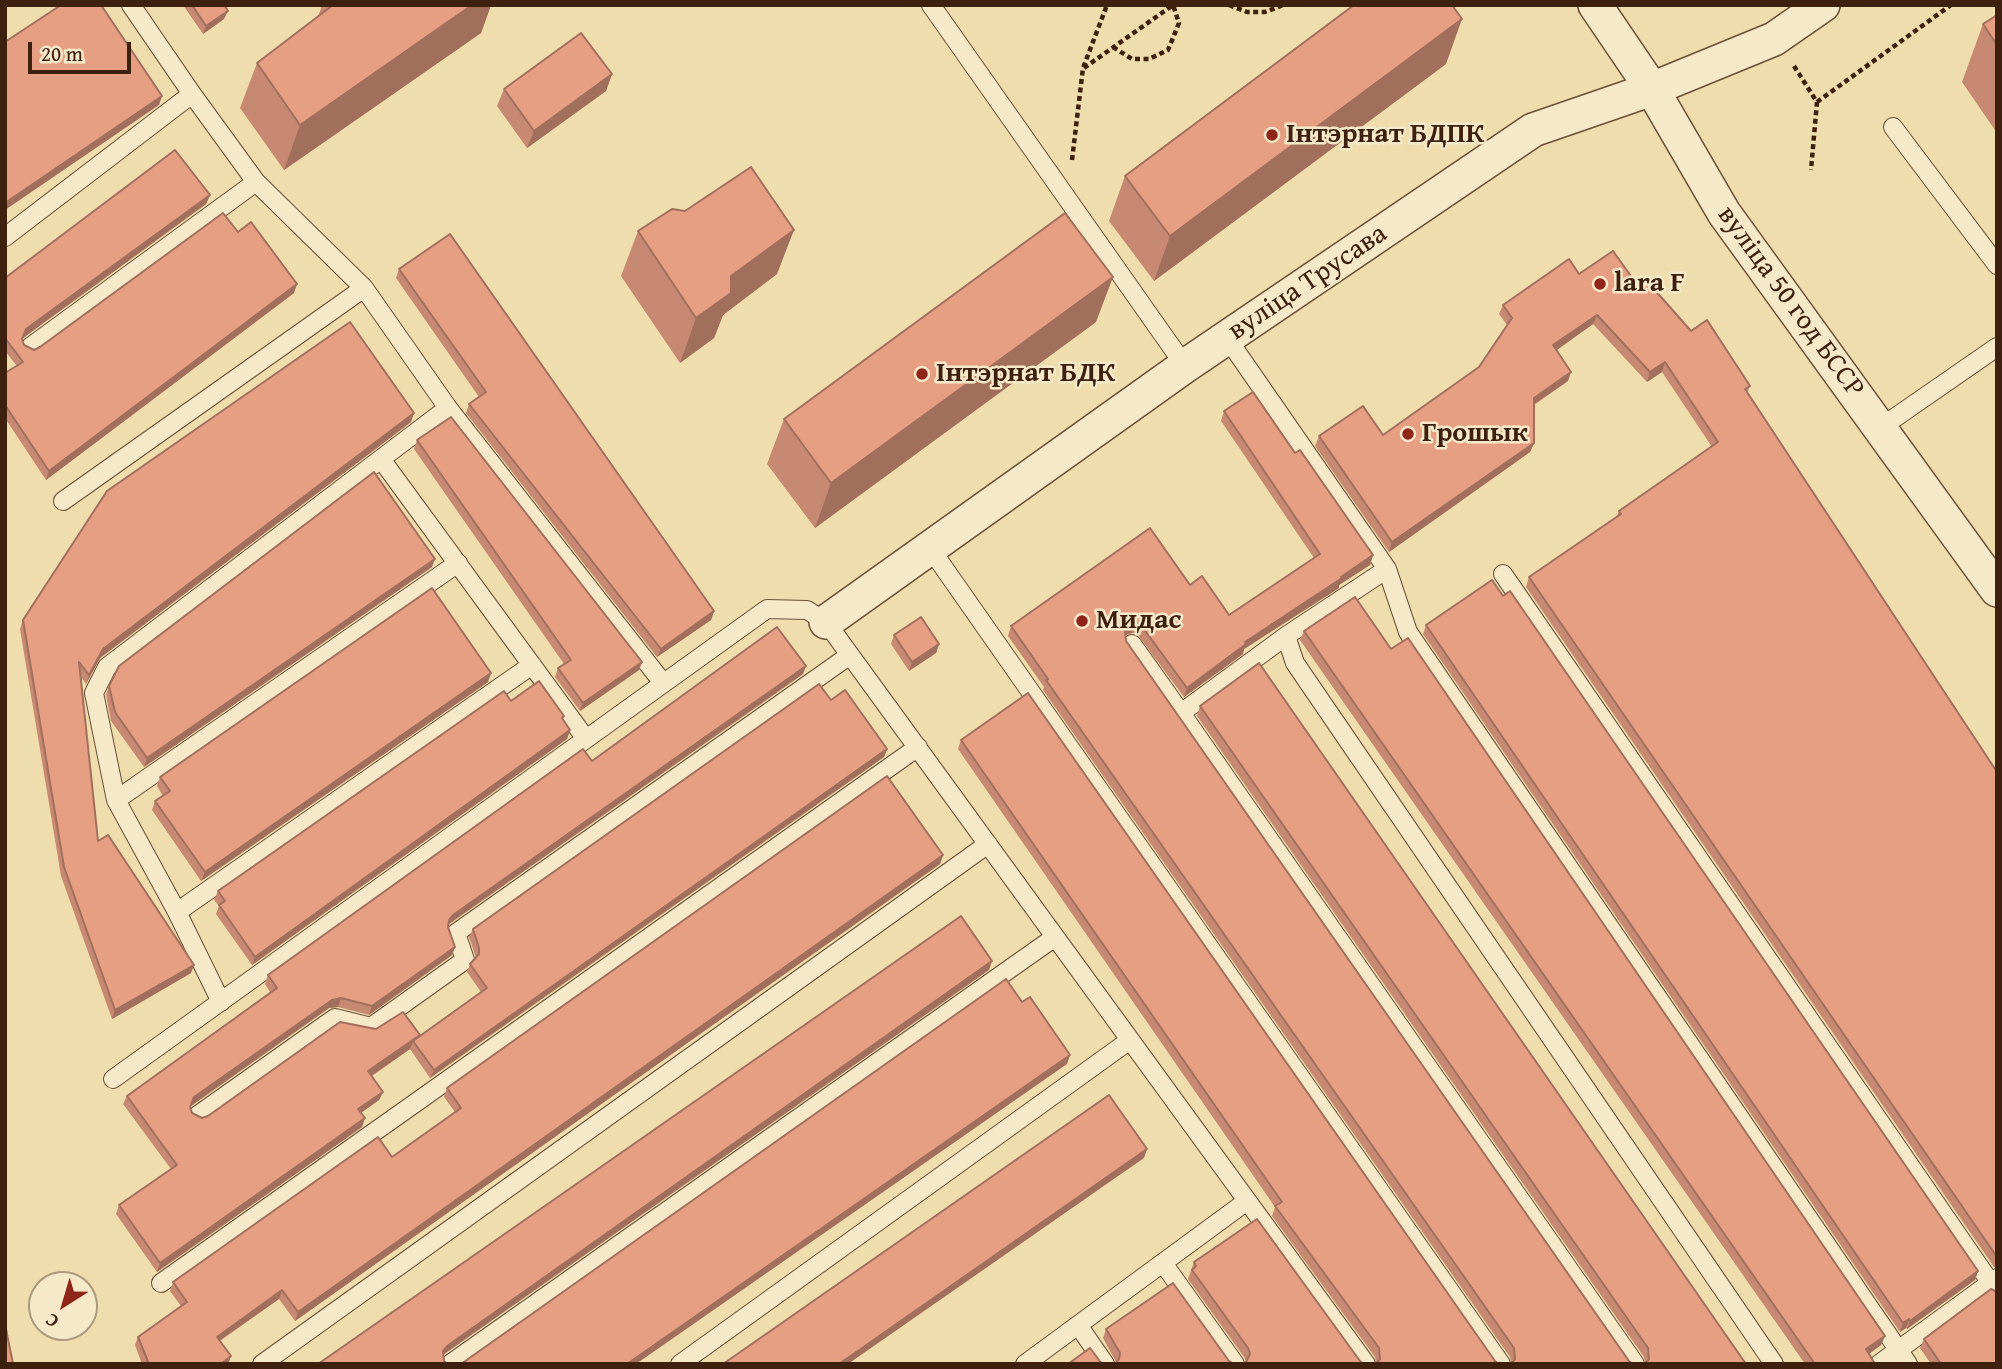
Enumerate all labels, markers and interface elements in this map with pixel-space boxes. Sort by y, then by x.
scale bar [32,28,135,72]
text: 20 m [41,38,83,69]
place label: Інтэрнат БДПК [1286,118,1484,152]
marker: Інтэрнат БДПК [1264,127,1280,143]
street label: вуліца 50 год БССР [1709,200,1871,404]
street label: вуліца Трусава [1222,218,1394,348]
place label: lara F [1614,267,1685,301]
marker: lara F [1592,276,1608,292]
place label: Інтэрнат БДК [936,357,1116,391]
marker: Інтэрнат БДК [914,366,930,382]
place label: Грошык [1422,417,1528,451]
marker: Грошык [1400,426,1416,442]
place label: Мидас [1096,604,1182,638]
marker: Мидас [1074,613,1090,629]
north arrow [28,1271,98,1341]
text: С [39,1307,64,1336]

